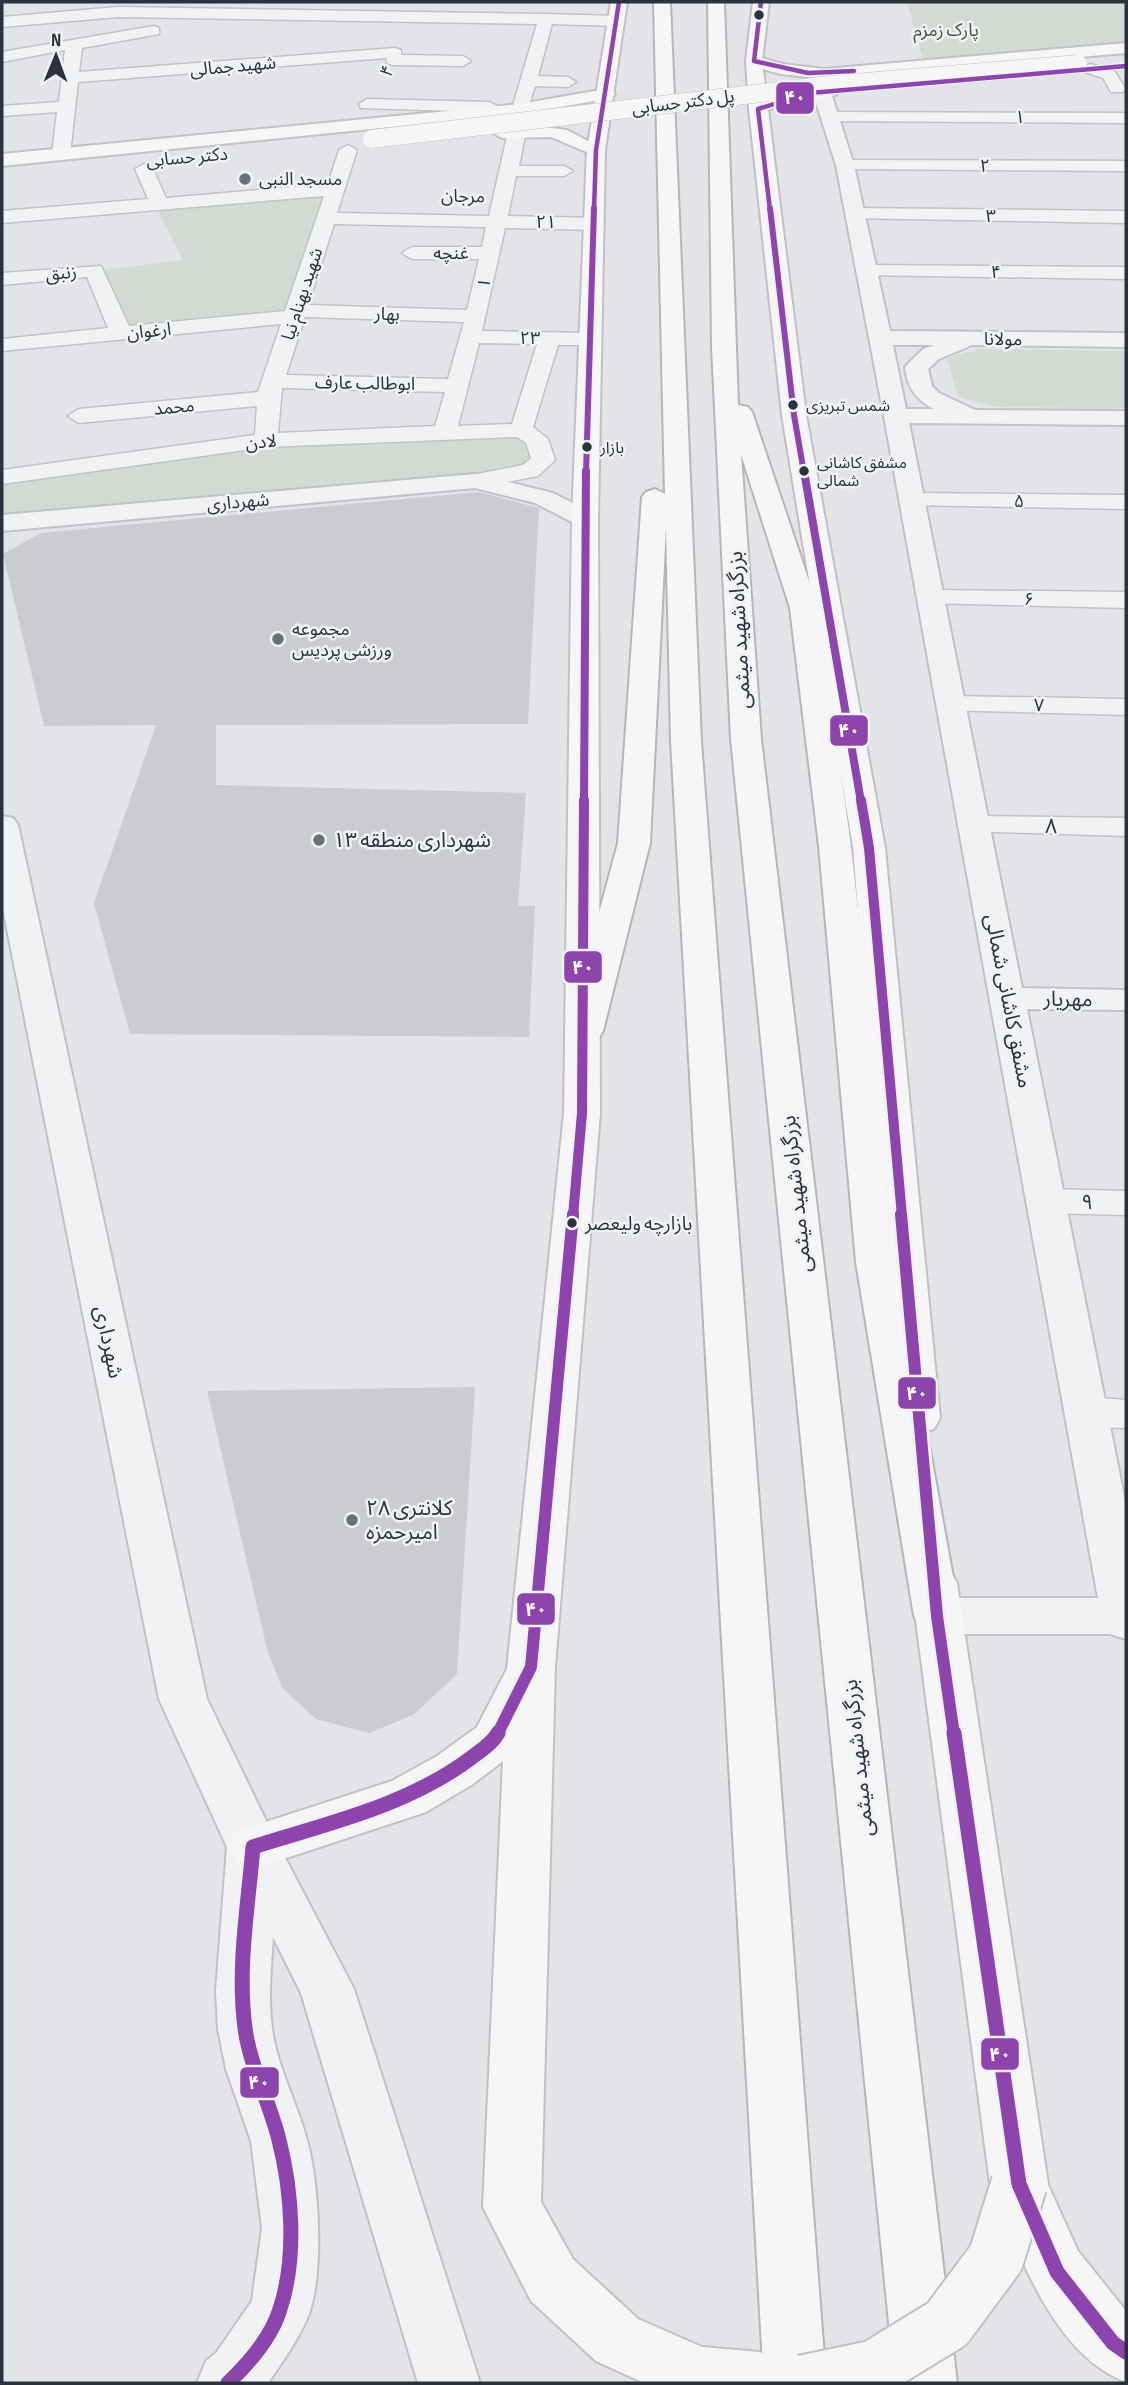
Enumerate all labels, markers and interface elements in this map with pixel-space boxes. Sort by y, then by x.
unlabelled marker [752,8,766,22]
park label: پارک زمزم [913,20,979,44]
north arrow [21,21,91,91]
text: N [51,29,62,52]
street label: شهید جمالی [189,52,277,81]
street label: ۴ [376,62,399,81]
line badge: ۴۰ [775,81,815,115]
street label: پل دکتر حسابی [631,86,736,119]
text: ۴۰ [784,87,806,110]
street label: ۱ [1015,107,1025,128]
street label: دکتر حسابی [145,143,229,172]
street label: ۲ [980,156,990,177]
place label: مسجد النبی [259,169,342,190]
marker: مسجد النبی [237,171,253,187]
street label: مرجان [441,186,485,207]
street label: ۳ [986,206,996,227]
street label: ۲۱ [535,212,557,233]
street label: غنچه [433,243,469,264]
street label: شهید بهنام نیا [278,245,330,344]
street label: زنبق [44,261,78,286]
street label: ۴ [991,262,1001,283]
street label: ۱ [473,276,496,290]
street label: بهار [373,304,400,325]
street label: ارغوان [126,319,172,344]
street label: ۲۳ [520,328,540,349]
street label: مولانا [984,329,1022,350]
street label: ابوطالب عارف [315,372,415,395]
street label: محمد [153,395,195,420]
place label: شمس تبریزی [806,397,890,416]
marker: شمس تبریزی [786,398,800,412]
street label: لادن [244,430,278,455]
place label: بازار [599,439,624,458]
marker: بازار [580,440,594,454]
place label: مشفق کاشانی شمالی [817,454,907,491]
marker: مشفق کاشانی شمالی [797,464,811,478]
street label: شهرداری [206,489,270,516]
street label: ۵ [1014,491,1024,512]
street label: بزرگراه شهید میثمی [723,550,756,709]
street label: ۶ [1024,589,1034,610]
place label: مجموعه ورزشی پردیس [292,619,392,661]
marker: مجموعه ورزشی پردیس [270,631,286,647]
street label: ۷ [1034,695,1044,716]
line badge: ۴۰ [829,714,869,747]
text: ۴۰ [838,720,860,743]
street label: ۸ [1045,814,1057,839]
place label: شهرداری منطقه ۱۳ [333,828,491,853]
marker: شهرداری منطقه ۱۳ [311,832,327,848]
street label: مشفق کاشانی شمالی [979,912,1038,1090]
line badge: ۴۰ [563,950,603,984]
text: ۴۰ [572,957,594,980]
street label: مهریار [1042,987,1093,1012]
street label: بزرگراه شهید میثمی [776,1114,817,1274]
street label: ۹ [1081,1190,1093,1215]
place label: بازارچه ولیعصر [584,1213,692,1236]
marker: بازارچه ولیعصر [565,1216,579,1230]
street label: شهرداری [89,1304,128,1381]
line badge: ۴۰ [897,1376,937,1410]
text: ۴۰ [906,1383,928,1406]
place label: کلانتری ۲۸ امیرحمزه [366,1496,453,1545]
marker: کلانتری ۲۸ امیرحمزه [344,1512,360,1528]
line badge: ۴۰ [516,1592,556,1626]
text: ۴۰ [525,1599,547,1622]
street label: بزرگراه شهید میثمی [838,1678,879,1838]
line badge: ۴۰ [980,2037,1020,2071]
text: ۴۰ [989,2044,1011,2067]
line badge: ۴۰ [239,2066,280,2099]
text: ۴۰ [248,2072,270,2095]

